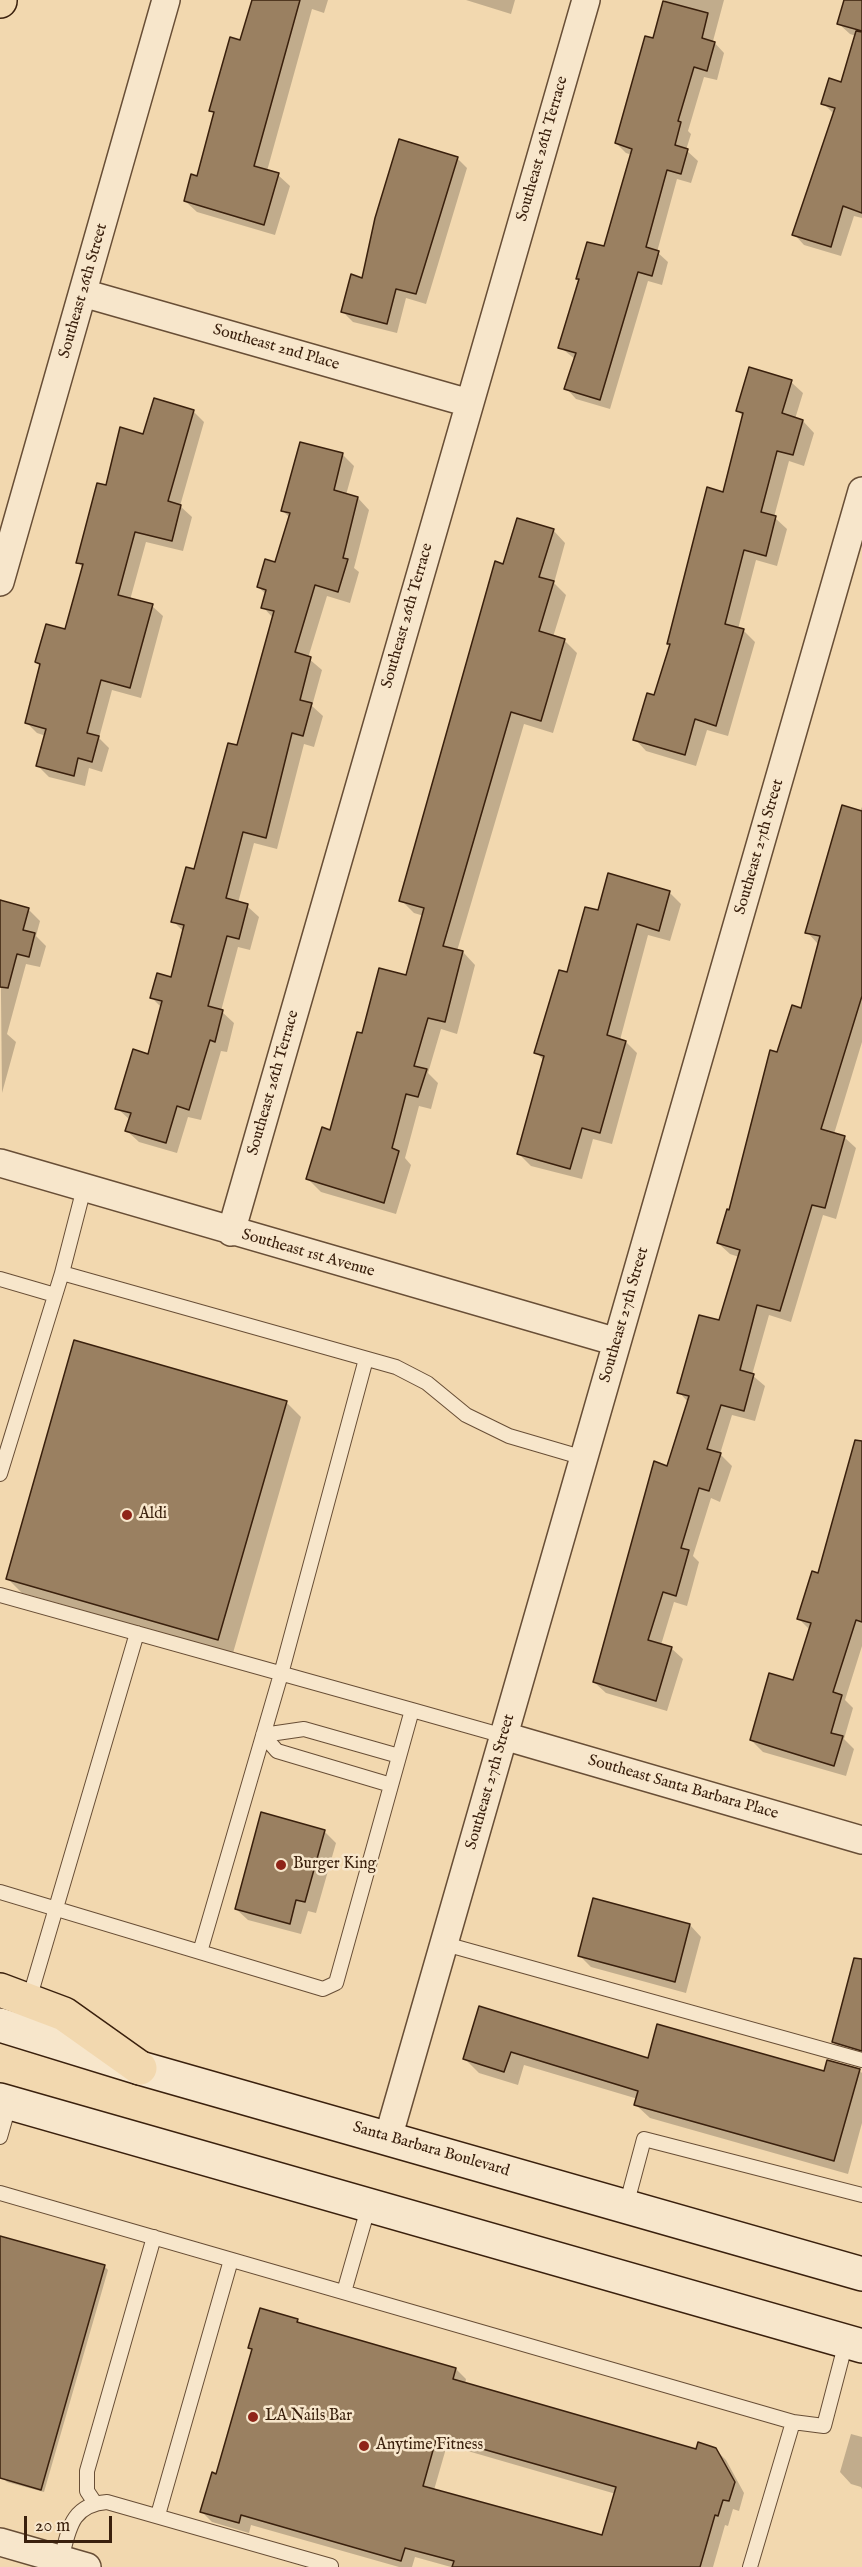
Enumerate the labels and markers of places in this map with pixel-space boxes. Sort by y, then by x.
place label: Aldi [139,1505,167,1525]
marker: Aldi [120,1508,134,1522]
place label: Burger King [293,1855,376,1875]
marker: Burger King [274,1858,288,1872]
place label: LA Nails Bar [265,2407,352,2427]
marker: LA Nails Bar [246,2410,260,2424]
place label: Anytime Fitness [376,2436,483,2456]
marker: Anytime Fitness [357,2439,371,2453]

